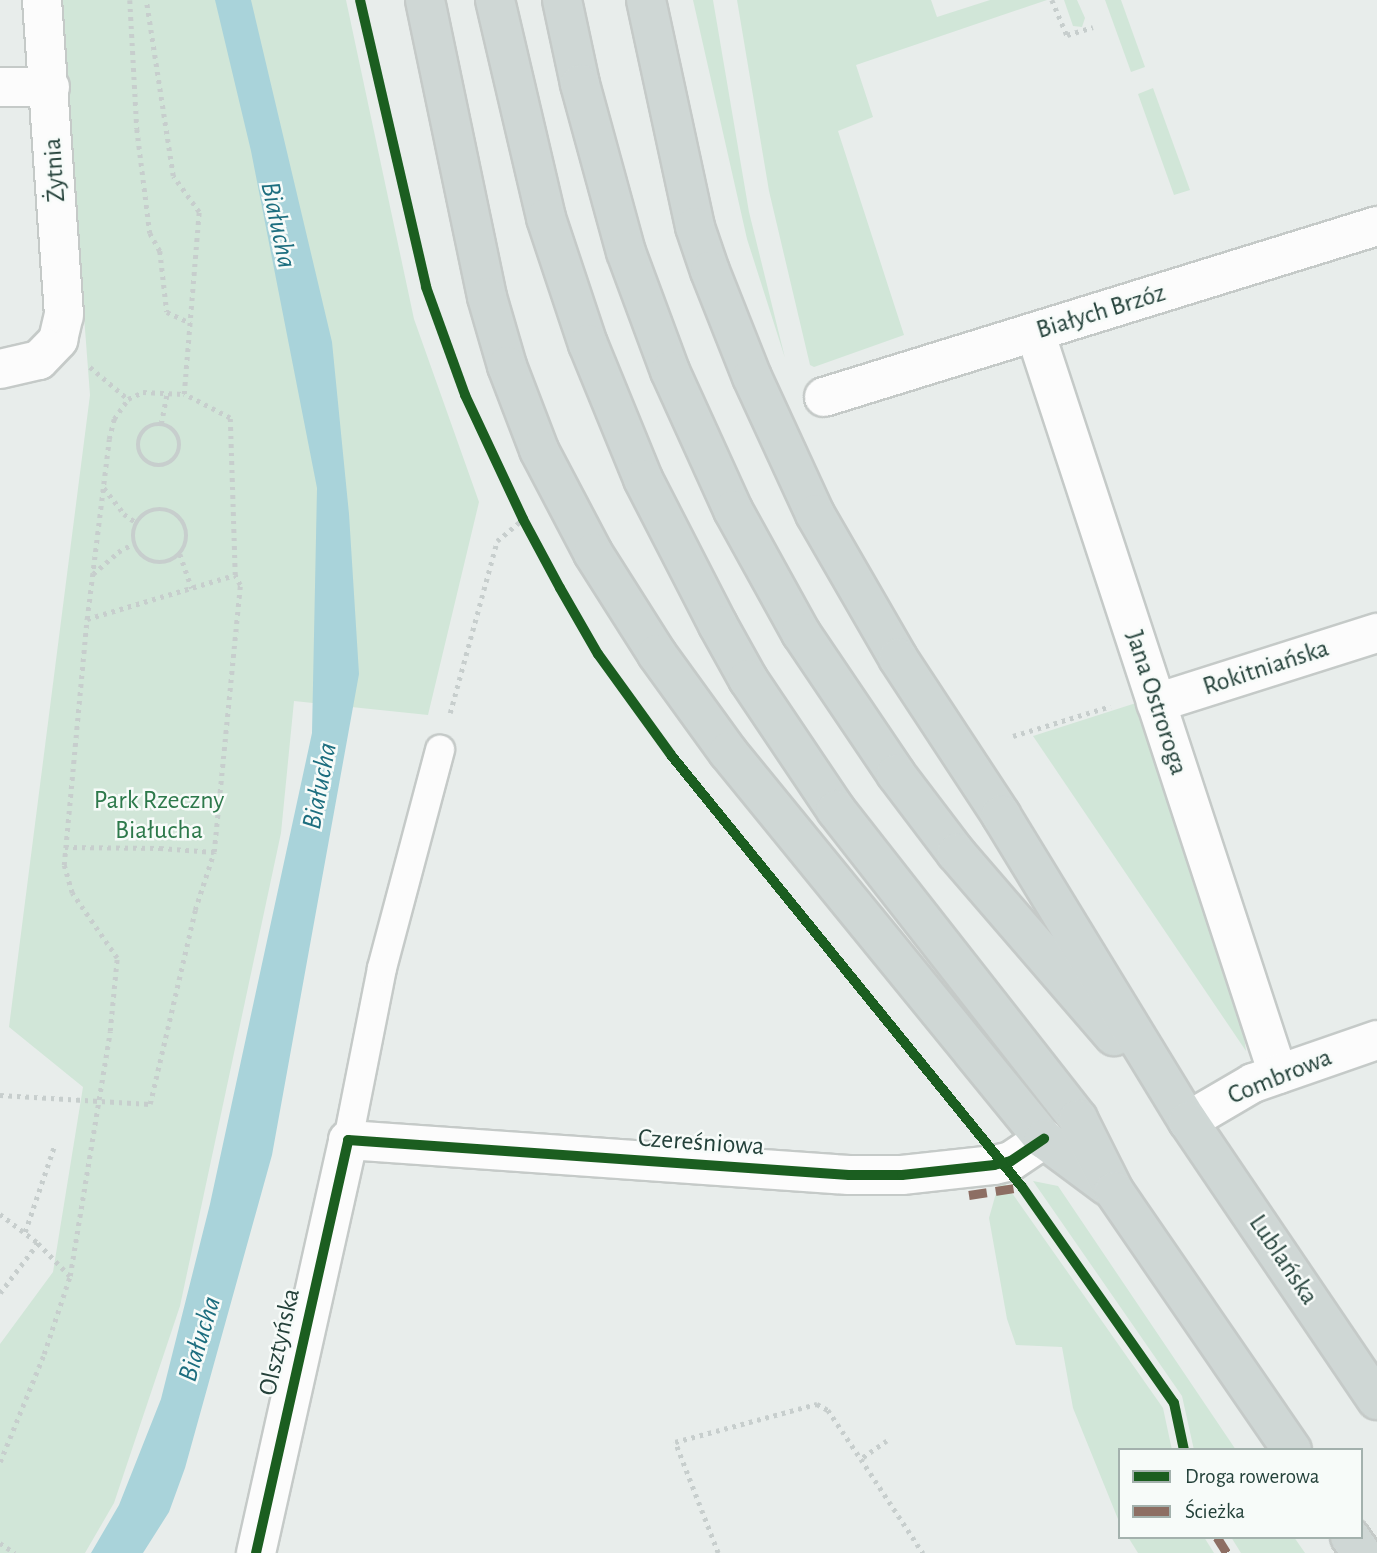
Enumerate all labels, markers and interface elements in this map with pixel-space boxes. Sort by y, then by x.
street label: Żytnia [37,137,73,203]
water label: Białucha [252,179,304,271]
street label: Białych Brzóz [1033,278,1169,346]
street label: Jana Ostroroga [1118,627,1194,779]
street label: Rokitniańska [1199,633,1333,703]
water label: Białucha [295,740,345,832]
park label: Park Rzeczny Białucha [94,785,224,846]
street label: Combrowa [1223,1042,1337,1112]
street label: Czereśniowa [637,1123,765,1163]
street label: Lublańska [1242,1209,1324,1311]
street label: Olsztyńska [253,1285,307,1399]
water label: Białucha [171,1292,229,1386]
legend [1118,1448,1363,1539]
text: Droga rowerowa [1185,1466,1319,1487]
text: Ścieżka [1185,1501,1245,1522]

